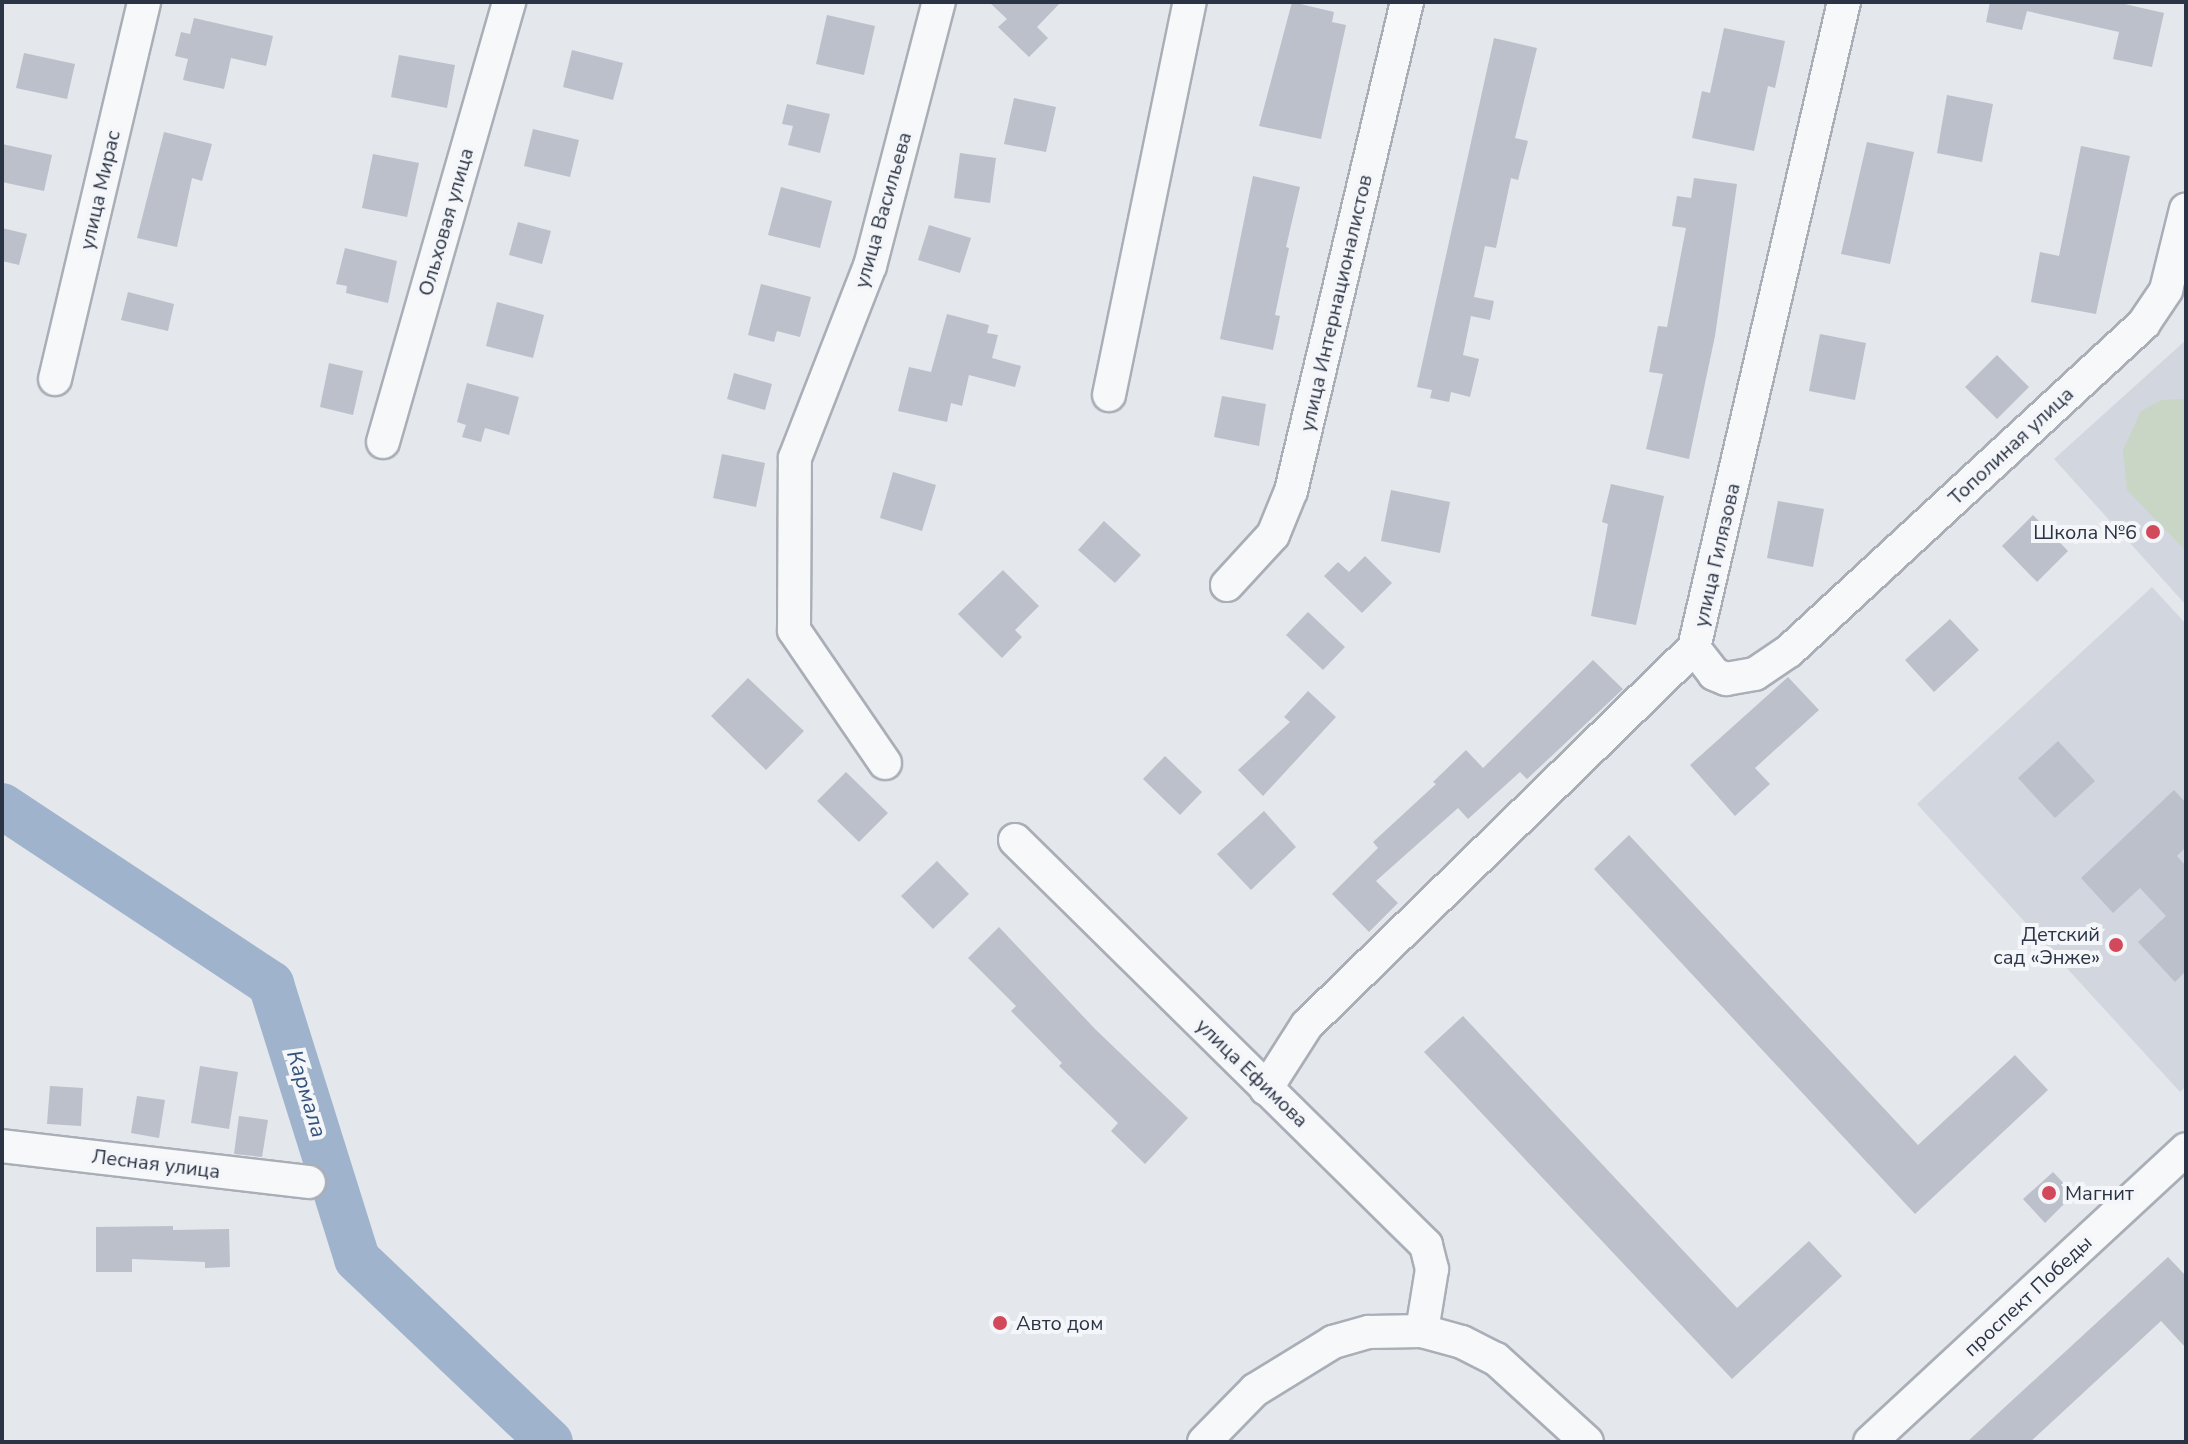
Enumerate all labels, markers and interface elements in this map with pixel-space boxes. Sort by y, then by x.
street label: улица Мирас [75,128,125,252]
street label: улица Васильева [849,129,917,291]
street label: Ольховая улица [413,145,479,299]
street label: улица Интернационалистов [1295,172,1377,434]
street label: Тополиная улица [1944,382,2078,510]
street label: улица Гилязова [1689,481,1745,629]
place label: Школа №6 [2033,520,2137,544]
marker: Школа №6 [2144,523,2162,541]
place label: Детский сад «Энже» [1993,922,2100,969]
marker: Детский сад «Энже» [2107,936,2125,954]
street label: улица Ефимова [1191,1014,1313,1132]
water label: Кармала [280,1047,332,1141]
street label: Лесная улица [90,1144,222,1184]
place label: Магнит [2065,1181,2134,1205]
marker: Магнит [2040,1184,2058,1202]
street label: проспект Победы [1959,1230,2097,1362]
place label: Авто дом [1016,1311,1103,1335]
marker: Авто дом [991,1314,1009,1332]

